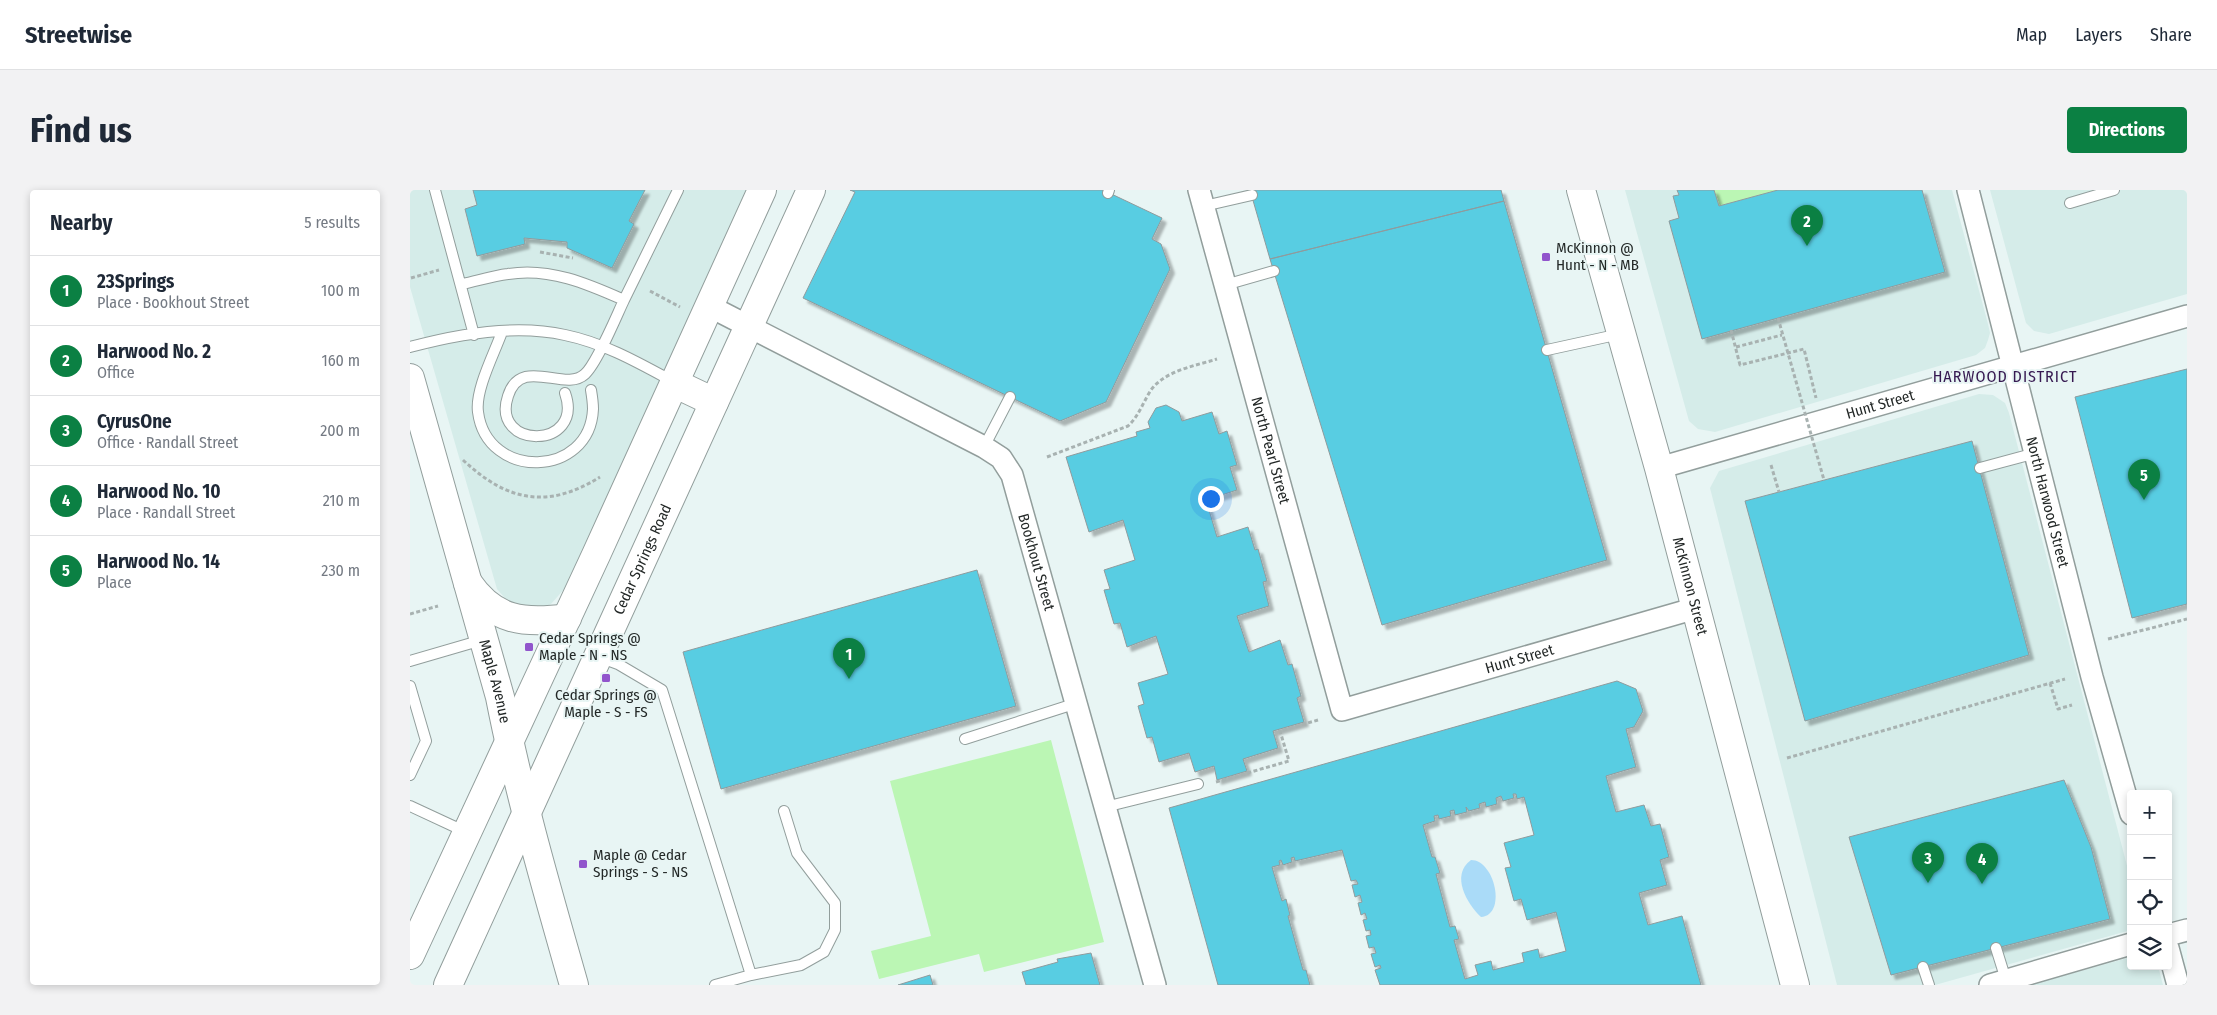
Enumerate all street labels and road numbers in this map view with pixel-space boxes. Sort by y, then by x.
street label: Hunt Street [1844,386,1916,423]
street label: North Pearl Street [1247,395,1294,506]
street label: North Harwood Street [2022,435,2073,569]
street label: Cedar Springs Road [609,501,675,617]
street label: Bookhout Street [1014,512,1059,613]
street label: McKinnon Street [1669,535,1712,637]
street label: Maple Avenue [475,637,514,725]
street label: Hunt Street [1483,640,1556,677]

